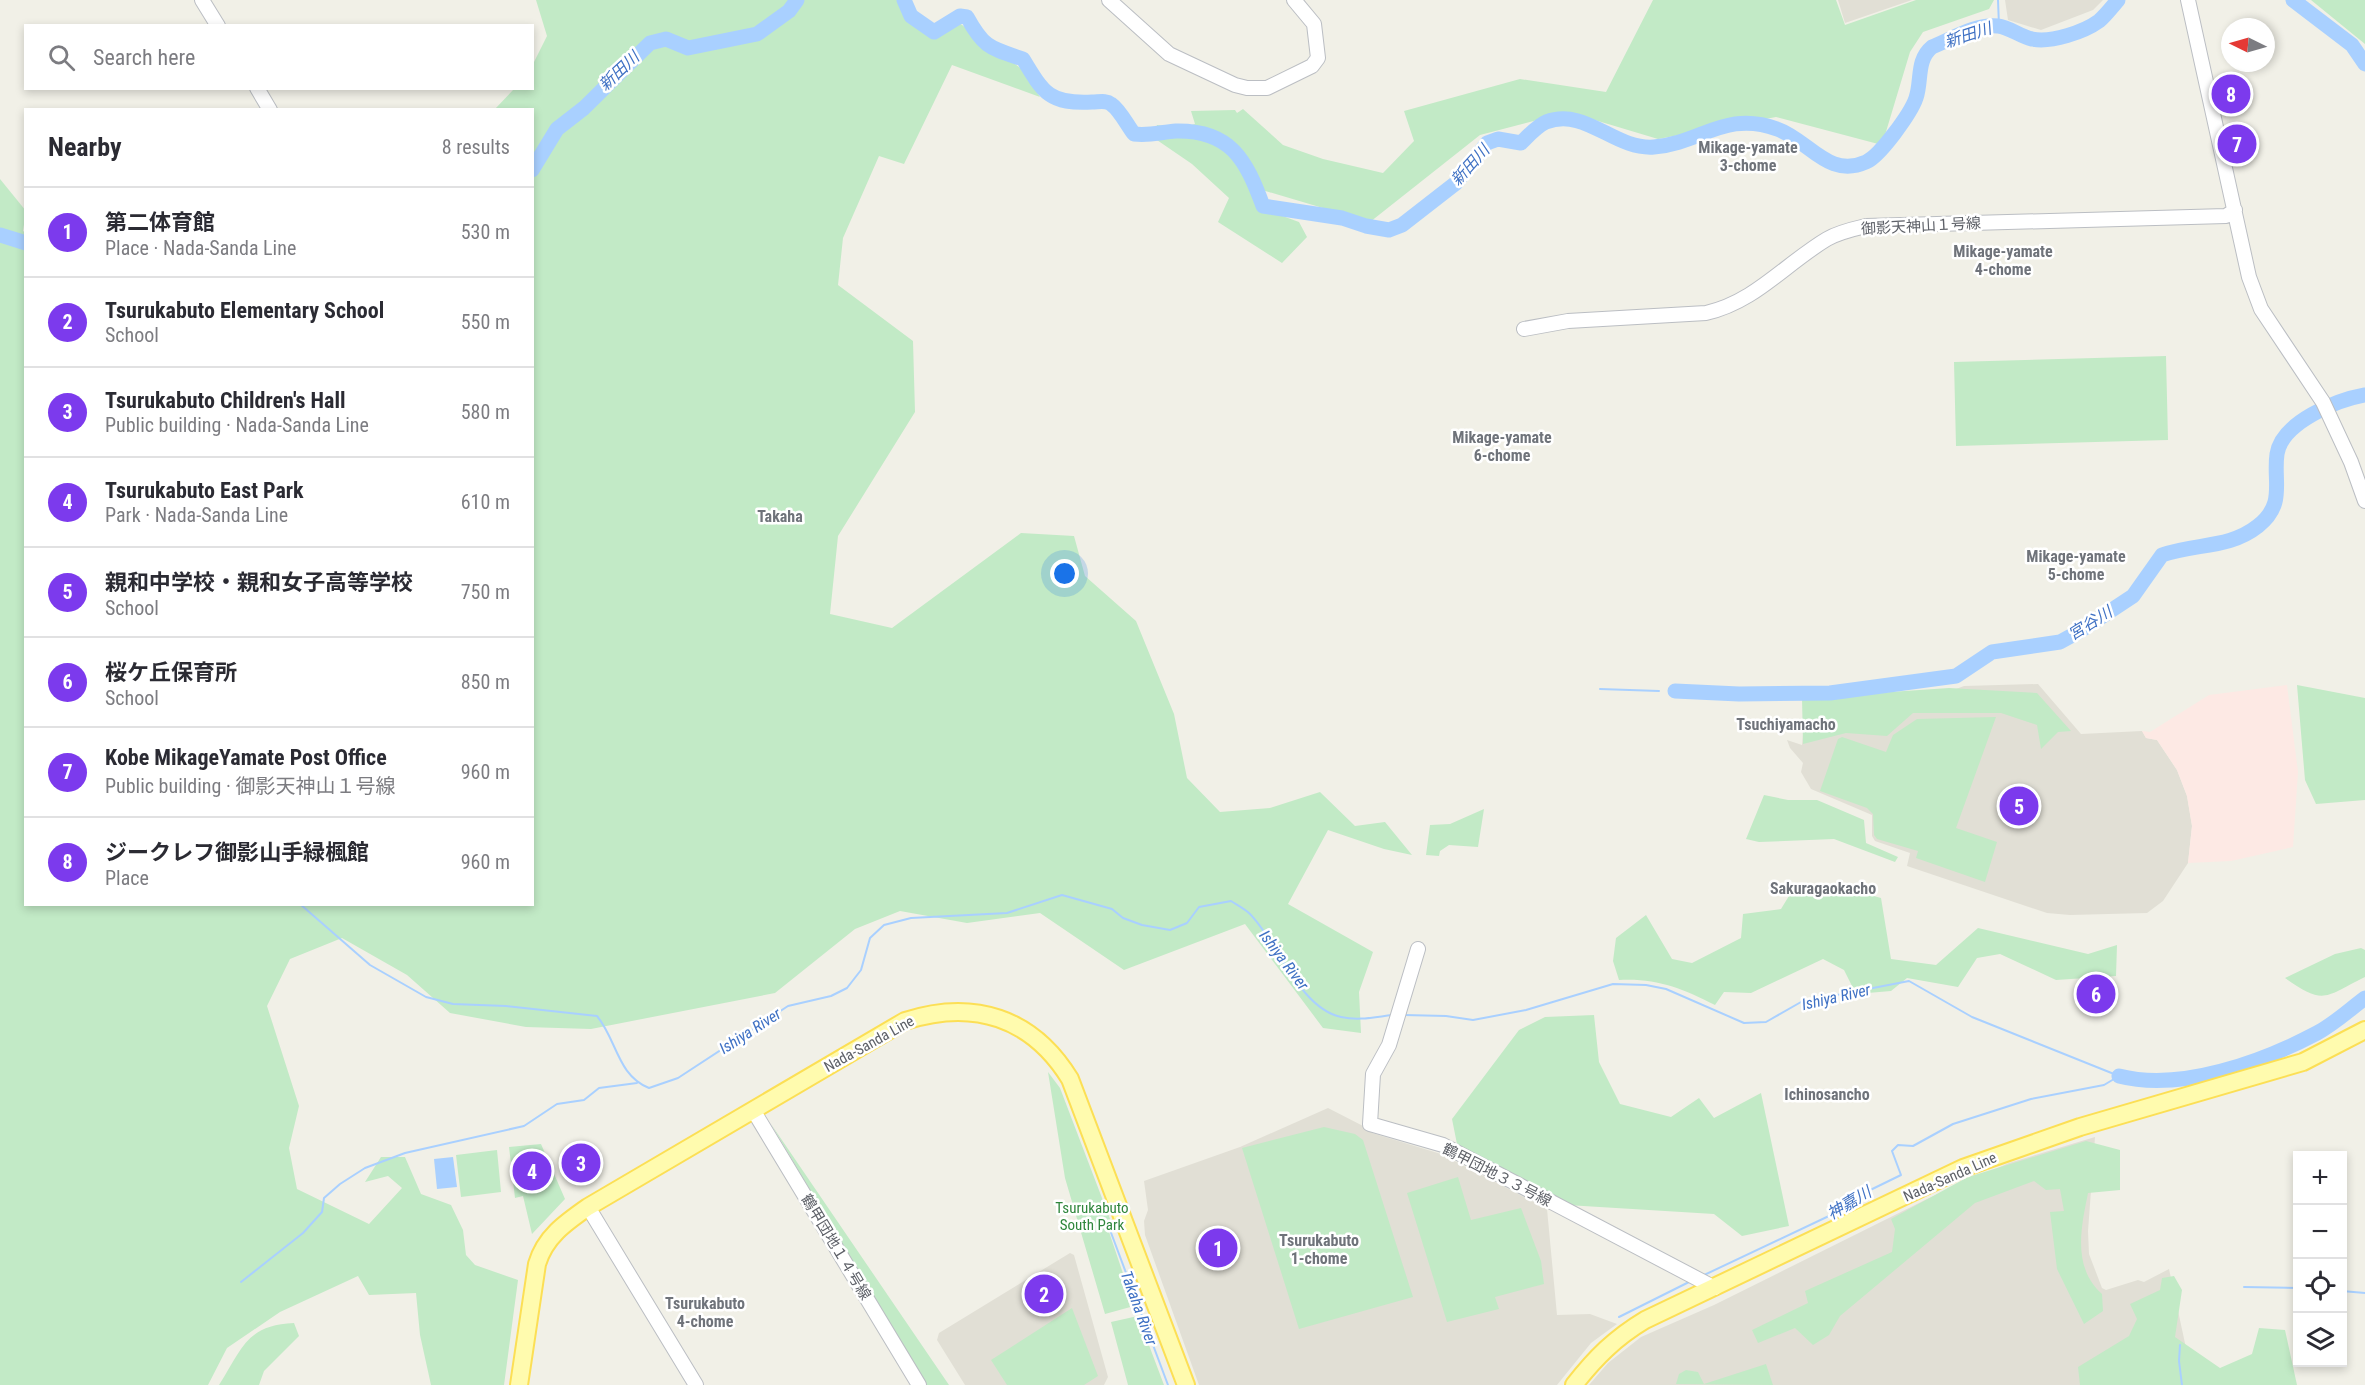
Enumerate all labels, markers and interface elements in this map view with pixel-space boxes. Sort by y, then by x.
water label: 新田川 [1942,18,1996,51]
north arrow [2221,18,2275,72]
search box [24,24,534,90]
icon: search [45,41,78,74]
text: Search here [93,45,195,70]
water label: 新田川 [595,46,644,94]
pin: 8 [2212,72,2250,116]
pin: 7 [2218,122,2256,166]
text: Nearby [48,132,122,162]
text: 8 results [442,135,510,159]
district label: Mikage-yamate 3-chome [1698,138,1798,175]
water label: 新田川 [1447,139,1494,189]
text: 第二体育館 [105,210,215,235]
street label: 御影天神山１号線 [1861,214,1981,238]
text: 1 [62,220,73,244]
text: 530 m [461,220,510,244]
text: Place · Nada-Sanda Line [105,236,296,260]
district label: Mikage-yamate 4-chome [1953,242,2053,279]
text: Tsurukabuto Elementary School [105,298,384,323]
text: 2 [62,310,73,334]
text: 550 m [461,310,510,334]
text: School [105,323,159,347]
text: Tsurukabuto Children's Hall [105,388,346,413]
text: 3 [62,400,73,424]
text: 580 m [461,400,510,424]
text: Public building · Nada-Sanda Line [105,413,369,437]
district label: Mikage-yamate 6-chome [1452,428,1552,465]
text: Tsurukabuto East Park [105,478,304,503]
text: 4 [62,490,73,514]
text: 610 m [461,490,510,514]
text: Park · Nada-Sanda Line [105,503,288,527]
district label: Takaha [757,507,803,526]
district label: Mikage-yamate 5-chome [2026,547,2126,584]
your location [1050,559,1079,588]
text: 親和中学校・親和女子高等学校 [105,570,413,595]
text: 5 [62,580,73,604]
text: 750 m [461,580,510,604]
text: School [105,596,159,620]
water label: 宮谷川 [2065,601,2117,644]
text: 桜ケ丘保育所 [105,660,237,685]
text: 6 [62,670,73,694]
text: 850 m [461,670,510,694]
text: School [105,686,159,710]
district label: Tsuchiyamacho [1736,715,1836,734]
text: Kobe MikageYamate Post Office [105,745,387,770]
text: 7 [62,760,73,784]
text: 960 m [461,760,510,784]
text: Public building · 御影天神山１号線 [105,774,395,798]
pin: 5 [2000,784,2038,828]
text: ジークレフ御影山手緑楓館 [105,840,369,865]
text: 8 [62,850,73,874]
text: 960 m [461,850,510,874]
text: Place [105,866,149,890]
district label: Sakuragaokacho [1770,879,1876,898]
water label: Ishiya River [1255,926,1313,995]
pin: 6 [2076,972,2116,1016]
water label: Ishiya River [1800,980,1873,1014]
water label: Ishiya River [716,1003,785,1058]
street label: Nada-Sanda Line [821,1012,917,1076]
district label: Ichinosancho [1784,1085,1870,1104]
pin: 3 [562,1140,600,1186]
street label: 鶴甲団地３３号線 [1439,1140,1555,1210]
pin: 4 [512,1148,552,1194]
street label: Nada-Sanda Line [1901,1148,1999,1206]
map controls [2293,1151,2347,1367]
button: + [2293,1151,2347,1205]
water label: 神嘉川 [1824,1181,1876,1224]
street label: 鶴甲団地１４号線 [797,1191,875,1303]
park label: Tsurukabuto South Park [1055,1199,1129,1234]
button: − [2293,1205,2347,1259]
pin: 1 [1198,1226,1238,1270]
district label: Tsurukabuto 1-chome [1279,1231,1359,1268]
button: locate [2293,1259,2347,1313]
water label: Takaha River [1117,1268,1162,1349]
pin: 2 [1024,1272,1064,1316]
district label: Tsurukabuto 4-chome [665,1294,745,1331]
button: layers [2293,1313,2347,1367]

